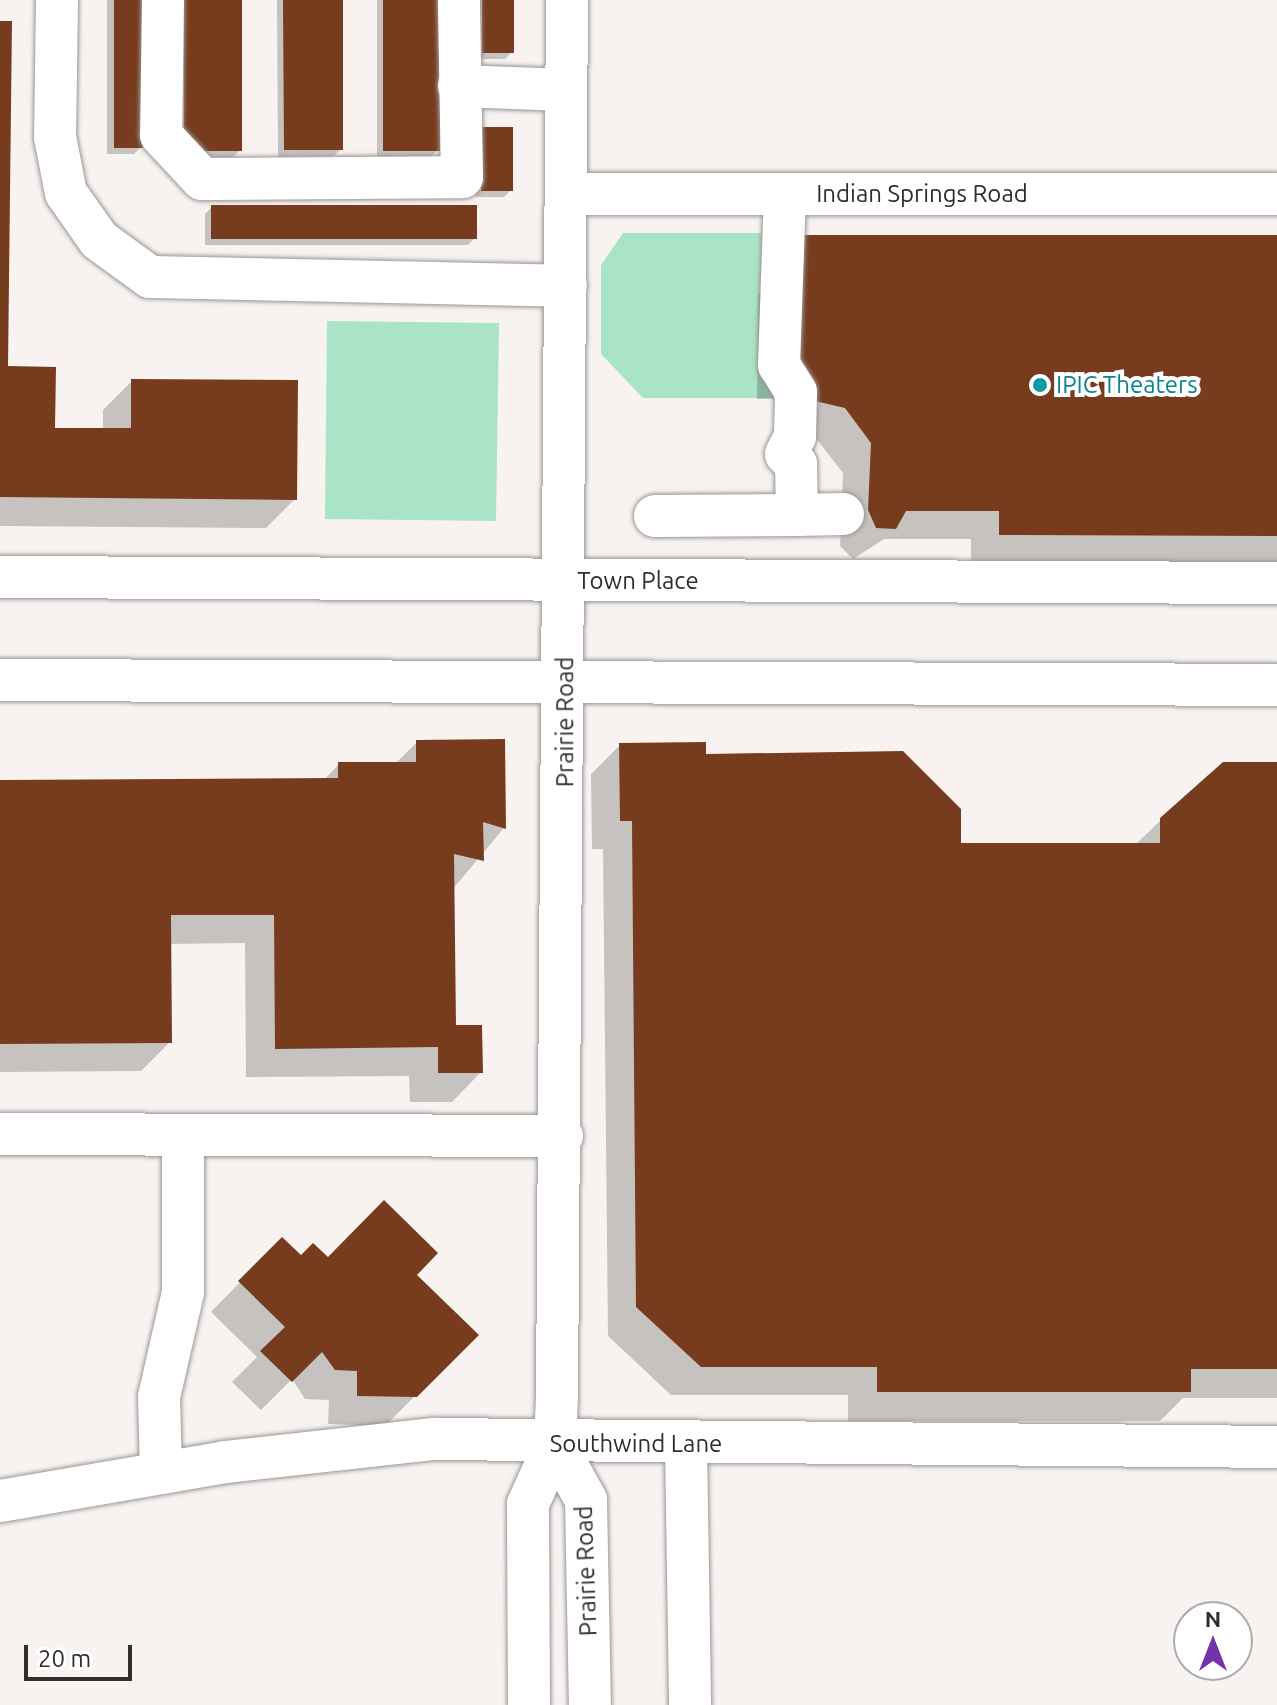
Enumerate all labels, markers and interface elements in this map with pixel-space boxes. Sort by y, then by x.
street label: Indian Springs Road [816,180,1028,208]
place label: IPIC Theaters [1056,371,1198,399]
marker: IPIC Theaters [1031,376,1049,394]
street label: Town Place [577,567,699,595]
street label: Prairie Road [551,657,579,787]
street label: Southwind Lane [550,1430,722,1458]
street label: Prairie Road [569,1505,603,1637]
north arrow [1173,1601,1253,1681]
text: N [1205,1606,1221,1631]
scale bar [28,1629,136,1679]
text: 20 m [38,1645,91,1672]

